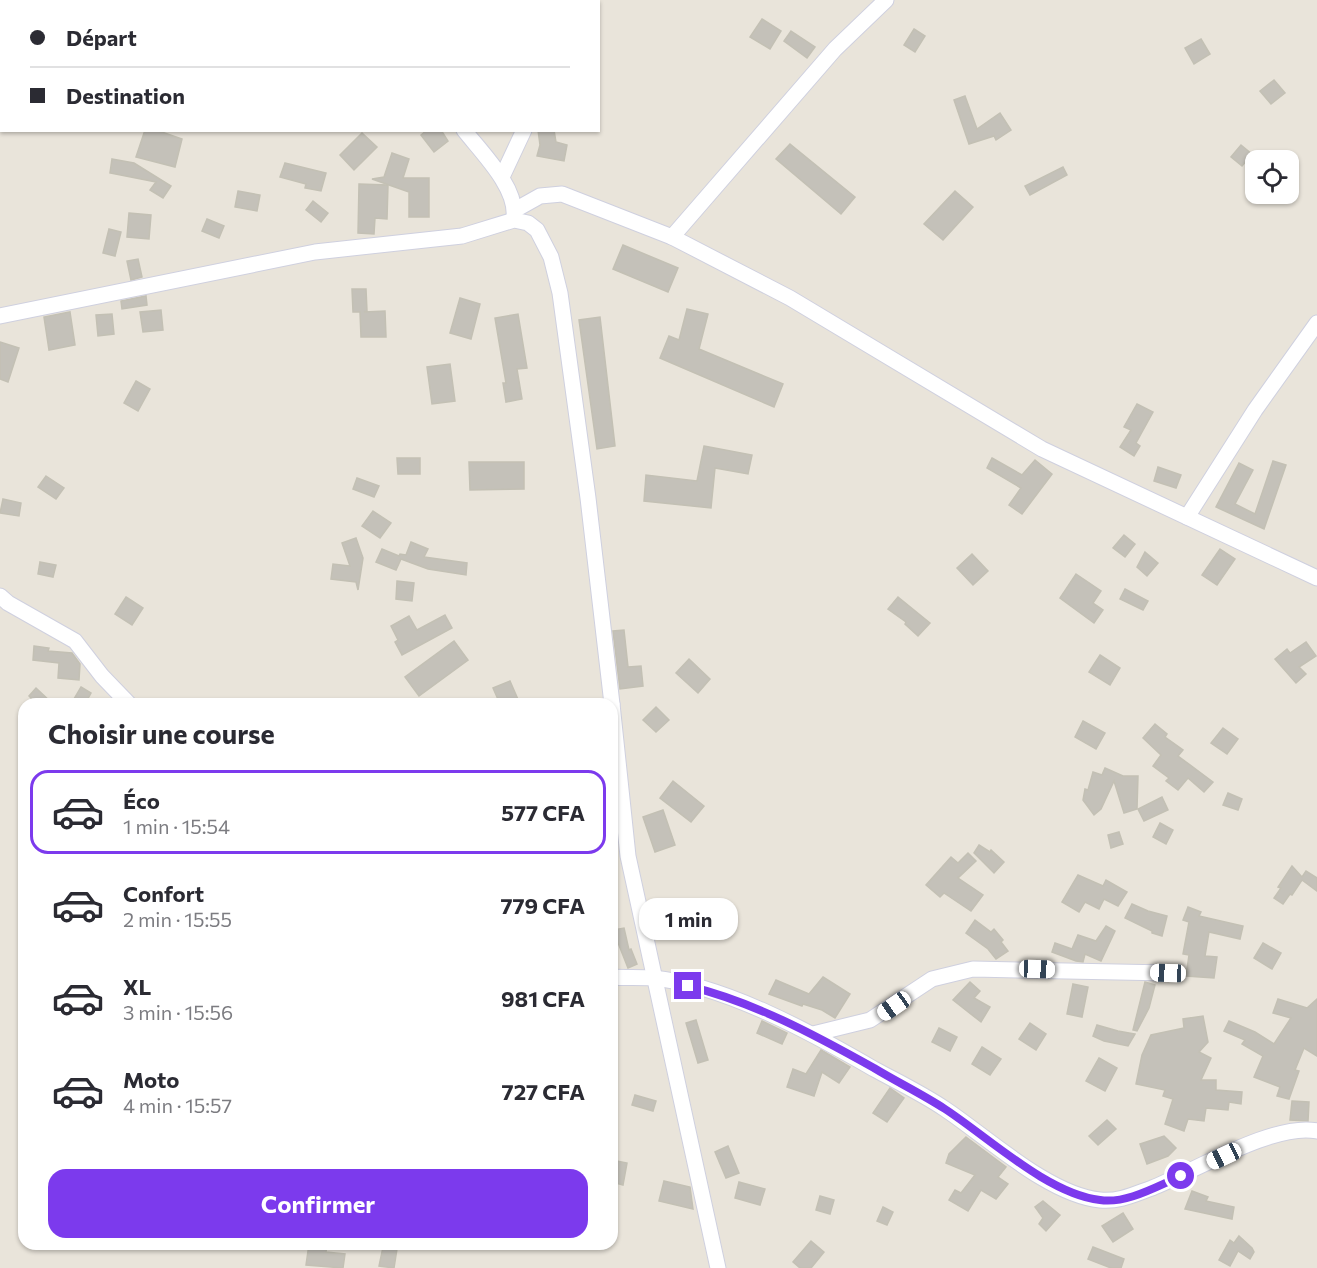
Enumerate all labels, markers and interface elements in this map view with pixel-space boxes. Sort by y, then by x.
text: Départ [66,24,137,51]
text: Destination [66,82,185,109]
map controls [1245,150,1299,204]
button: locate [1245,150,1299,204]
text: Choisir une course [48,717,275,750]
icon: car [51,785,105,839]
text: Éco [123,787,160,814]
text: 577 CFA [501,799,585,826]
text: 1 min · 15:54 [123,814,230,838]
icon: car [51,878,105,932]
text: Confort [123,880,204,907]
text: 779 CFA [501,892,585,919]
callout: 1 min [638,899,738,941]
text: 2 min · 15:55 [123,907,232,931]
text: 1 min [665,907,712,931]
car [1019,959,1055,979]
car [1150,963,1186,983]
icon: car [51,971,105,1025]
route end [674,972,701,999]
text: XL [123,973,151,1000]
text: 981 CFA [501,985,585,1012]
car [874,988,914,1024]
text: 3 min · 15:56 [123,1000,233,1024]
icon: car [51,1064,105,1118]
text: Moto [123,1066,179,1093]
text: 727 CFA [502,1078,585,1105]
text: 4 min · 15:57 [123,1093,232,1117]
car [1204,1140,1244,1172]
route start [1167,1162,1194,1189]
button: Confirmer [48,1169,588,1238]

